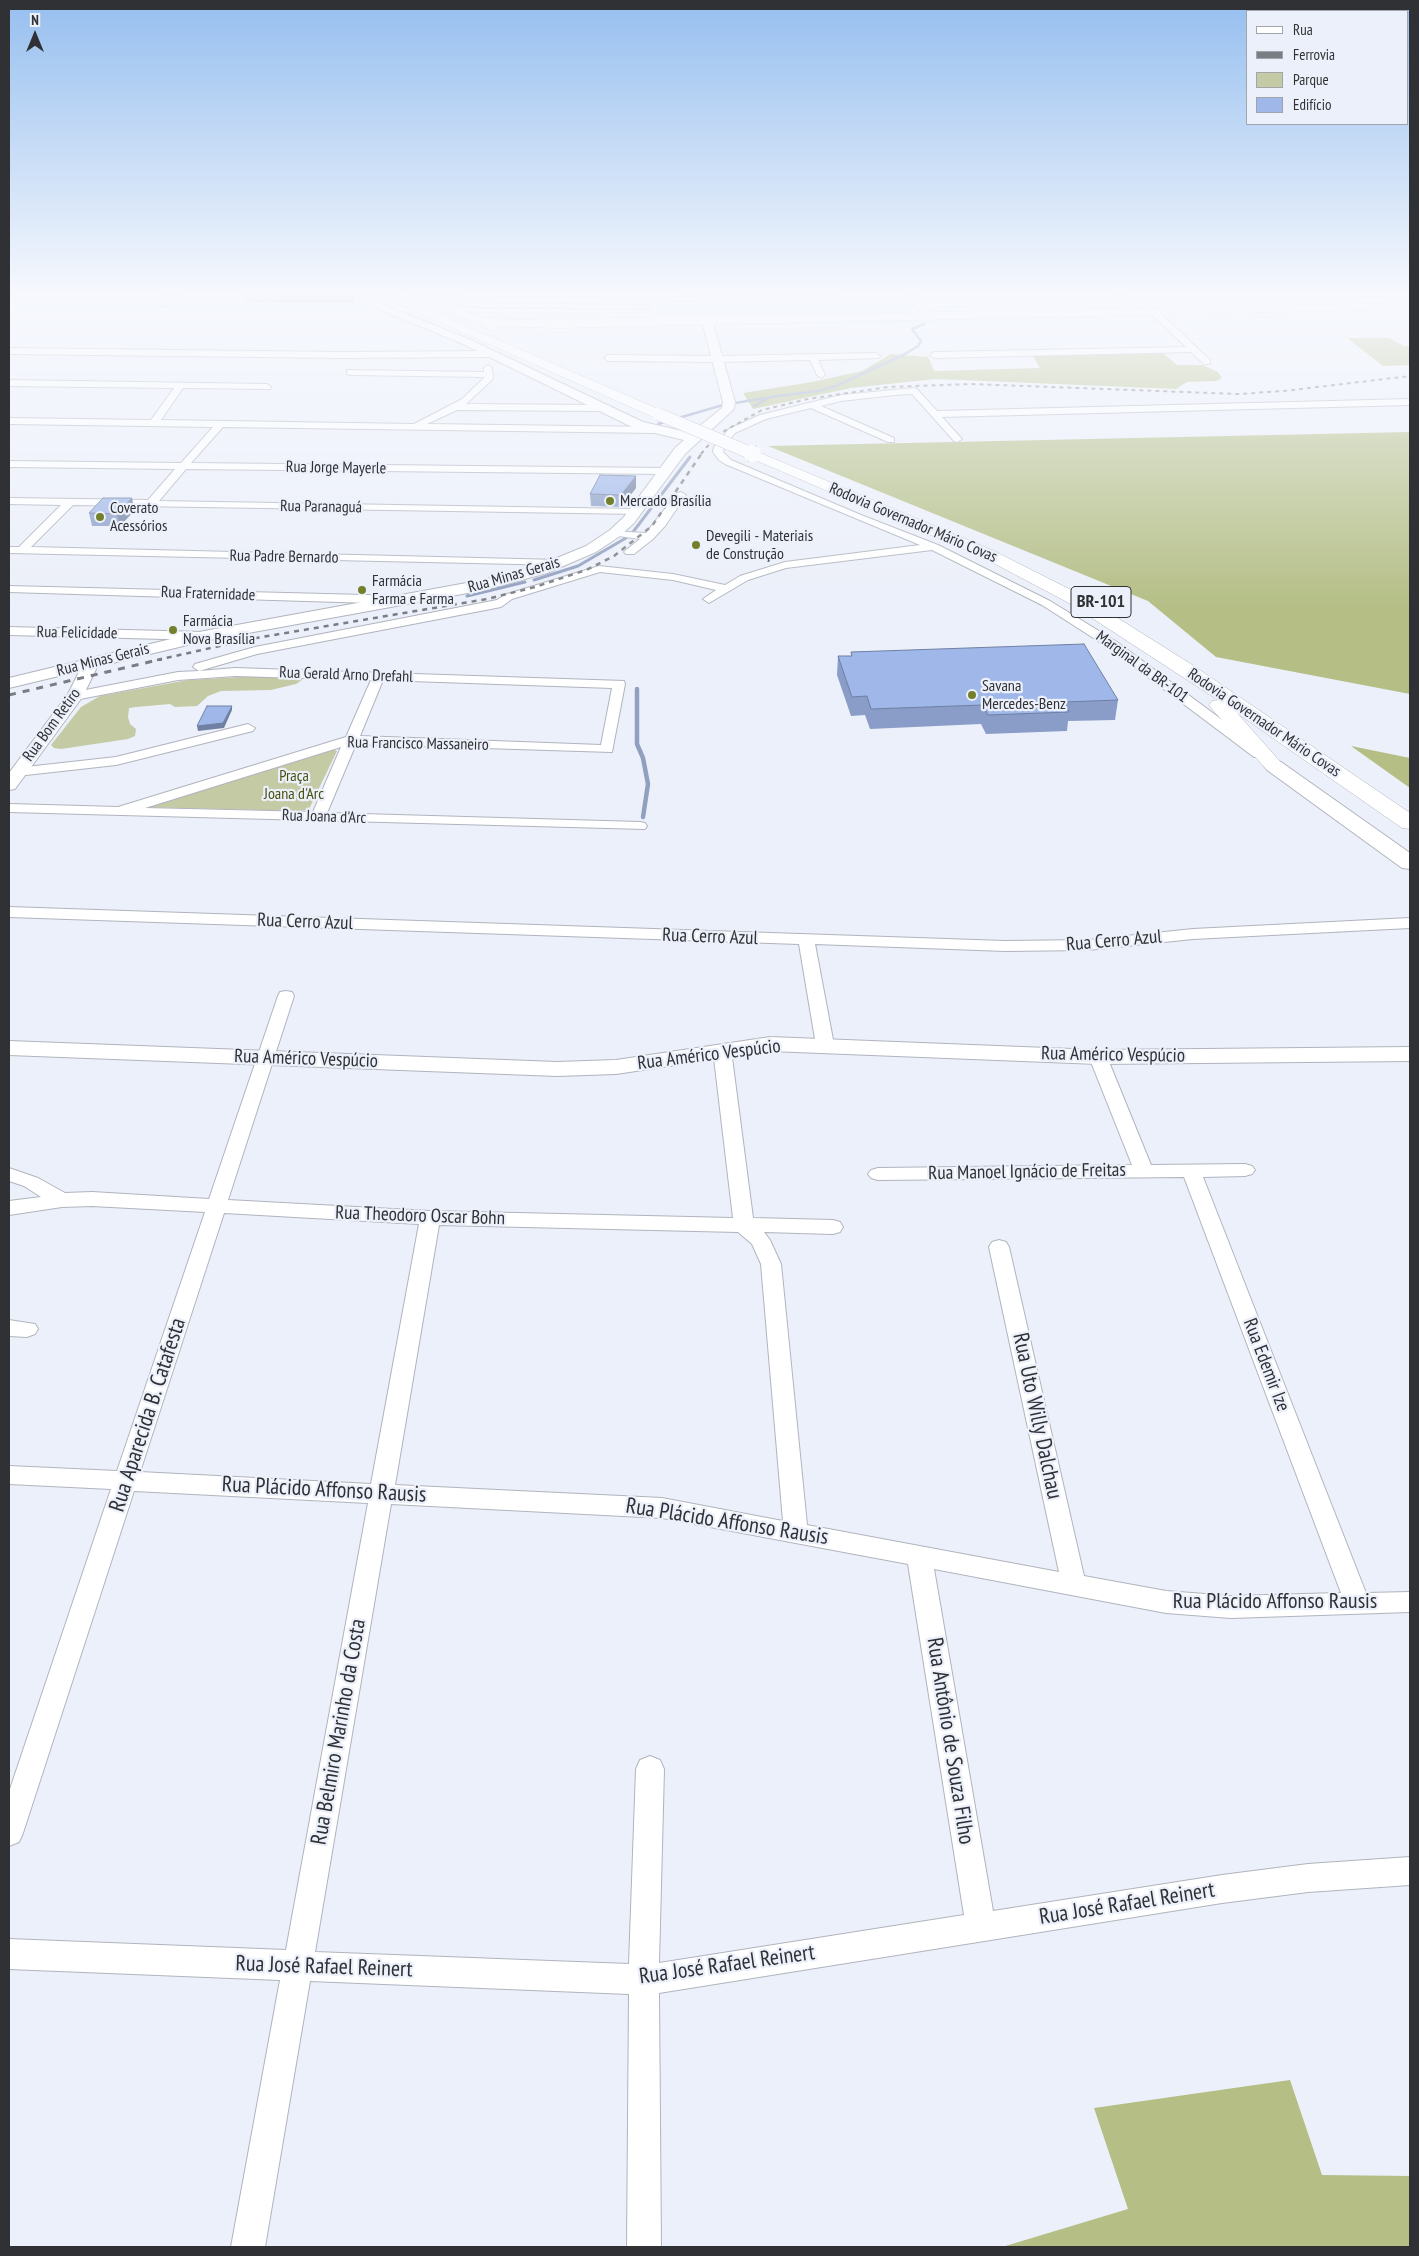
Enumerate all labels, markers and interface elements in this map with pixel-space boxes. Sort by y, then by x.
north arrow [10,10,60,60]
legend [1246,10,1409,125]
text: N [31,11,39,29]
text: Rua [1293,20,1313,39]
text: Ferrovia [1293,45,1335,64]
text: Parque [1293,70,1329,89]
text: Edifício [1293,95,1331,114]
street label: Rua Jorge Mayerle [286,458,386,478]
street label: Rodovia Governador Mário Covas [826,479,1000,567]
place label: Mercado Brasília [620,491,711,511]
marker: Mercado Brasília [604,495,616,507]
street label: Rua Paranaguá [280,497,362,517]
place label: Coverato Acessórios [110,498,167,536]
marker: Coverato Acessórios [94,511,106,523]
place label: Devegili - Materiais de Construção [706,526,813,564]
marker: Devegili - Materiais de Construção [690,539,702,551]
street label: Rua Padre Bernardo [229,546,339,568]
street label: Rua Minas Gerais [466,553,562,597]
place label: Farmácia Farma e Farma [372,571,454,609]
street label: Rua Fraternidade [160,583,256,605]
marker: Farmácia Farma e Farma [356,584,368,596]
road number: BR-101 [1071,586,1131,618]
place label: Farmácia Nova Brasília [183,611,255,649]
street label: Rua Felicidade [36,623,118,643]
marker: Farmácia Nova Brasília [167,624,179,636]
street label: Marginal da BR-101 [1092,627,1192,707]
street label: Rua Minas Gerais [55,639,151,681]
street label: Rua Gerald Arno Drefahl [279,663,413,687]
street label: Rodovia Governador Mário Covas [1184,665,1344,781]
place label: Savana Mercedes-Benz [982,676,1066,714]
street label: Rua Bom Retiro [19,685,85,765]
marker: Savana Mercedes-Benz [966,689,978,701]
street label: Rua Francisco Massaneiro [347,733,489,755]
park label: Praça Joana d'Arc [264,766,324,804]
street label: Rua Joana d'Arc [282,806,366,828]
street label: Rua Cerro Azul [257,909,353,935]
street label: Rua Cerro Azul [662,924,758,950]
street label: Rua Cerro Azul [1065,925,1163,957]
street label: Rua Américo Vespúcio [636,1035,782,1075]
street label: Rua Américo Vespúcio [1041,1042,1185,1068]
street label: Rua Américo Vespúcio [234,1045,378,1073]
street label: Rua Manoel Ignácio de Freitas [928,1159,1126,1185]
street label: Rua Theodoro Oscar Bohn [335,1202,505,1230]
street label: Rua Aparecida B. Catafesta [104,1315,192,1515]
street label: Rua Edemir Ize [1238,1315,1294,1415]
street label: Rua Uto Willy Dalchau [1007,1331,1067,1501]
street label: Rua Plácido Affonso Rausis [221,1471,427,1509]
street label: Rua Plácido Affonso Rausis [624,1493,830,1551]
street label: Rua Plácido Affonso Rausis [1173,1589,1377,1615]
street label: Rua Belmiro Marinho da Costa [306,1617,372,1847]
street label: Rua Antônio de Souza Filho [921,1636,979,1846]
street label: Rua José Rafael Reinert [1037,1877,1217,1931]
street label: Rua José Rafael Reinert [637,1940,817,1990]
street label: Rua José Rafael Reinert [235,1951,413,1983]

